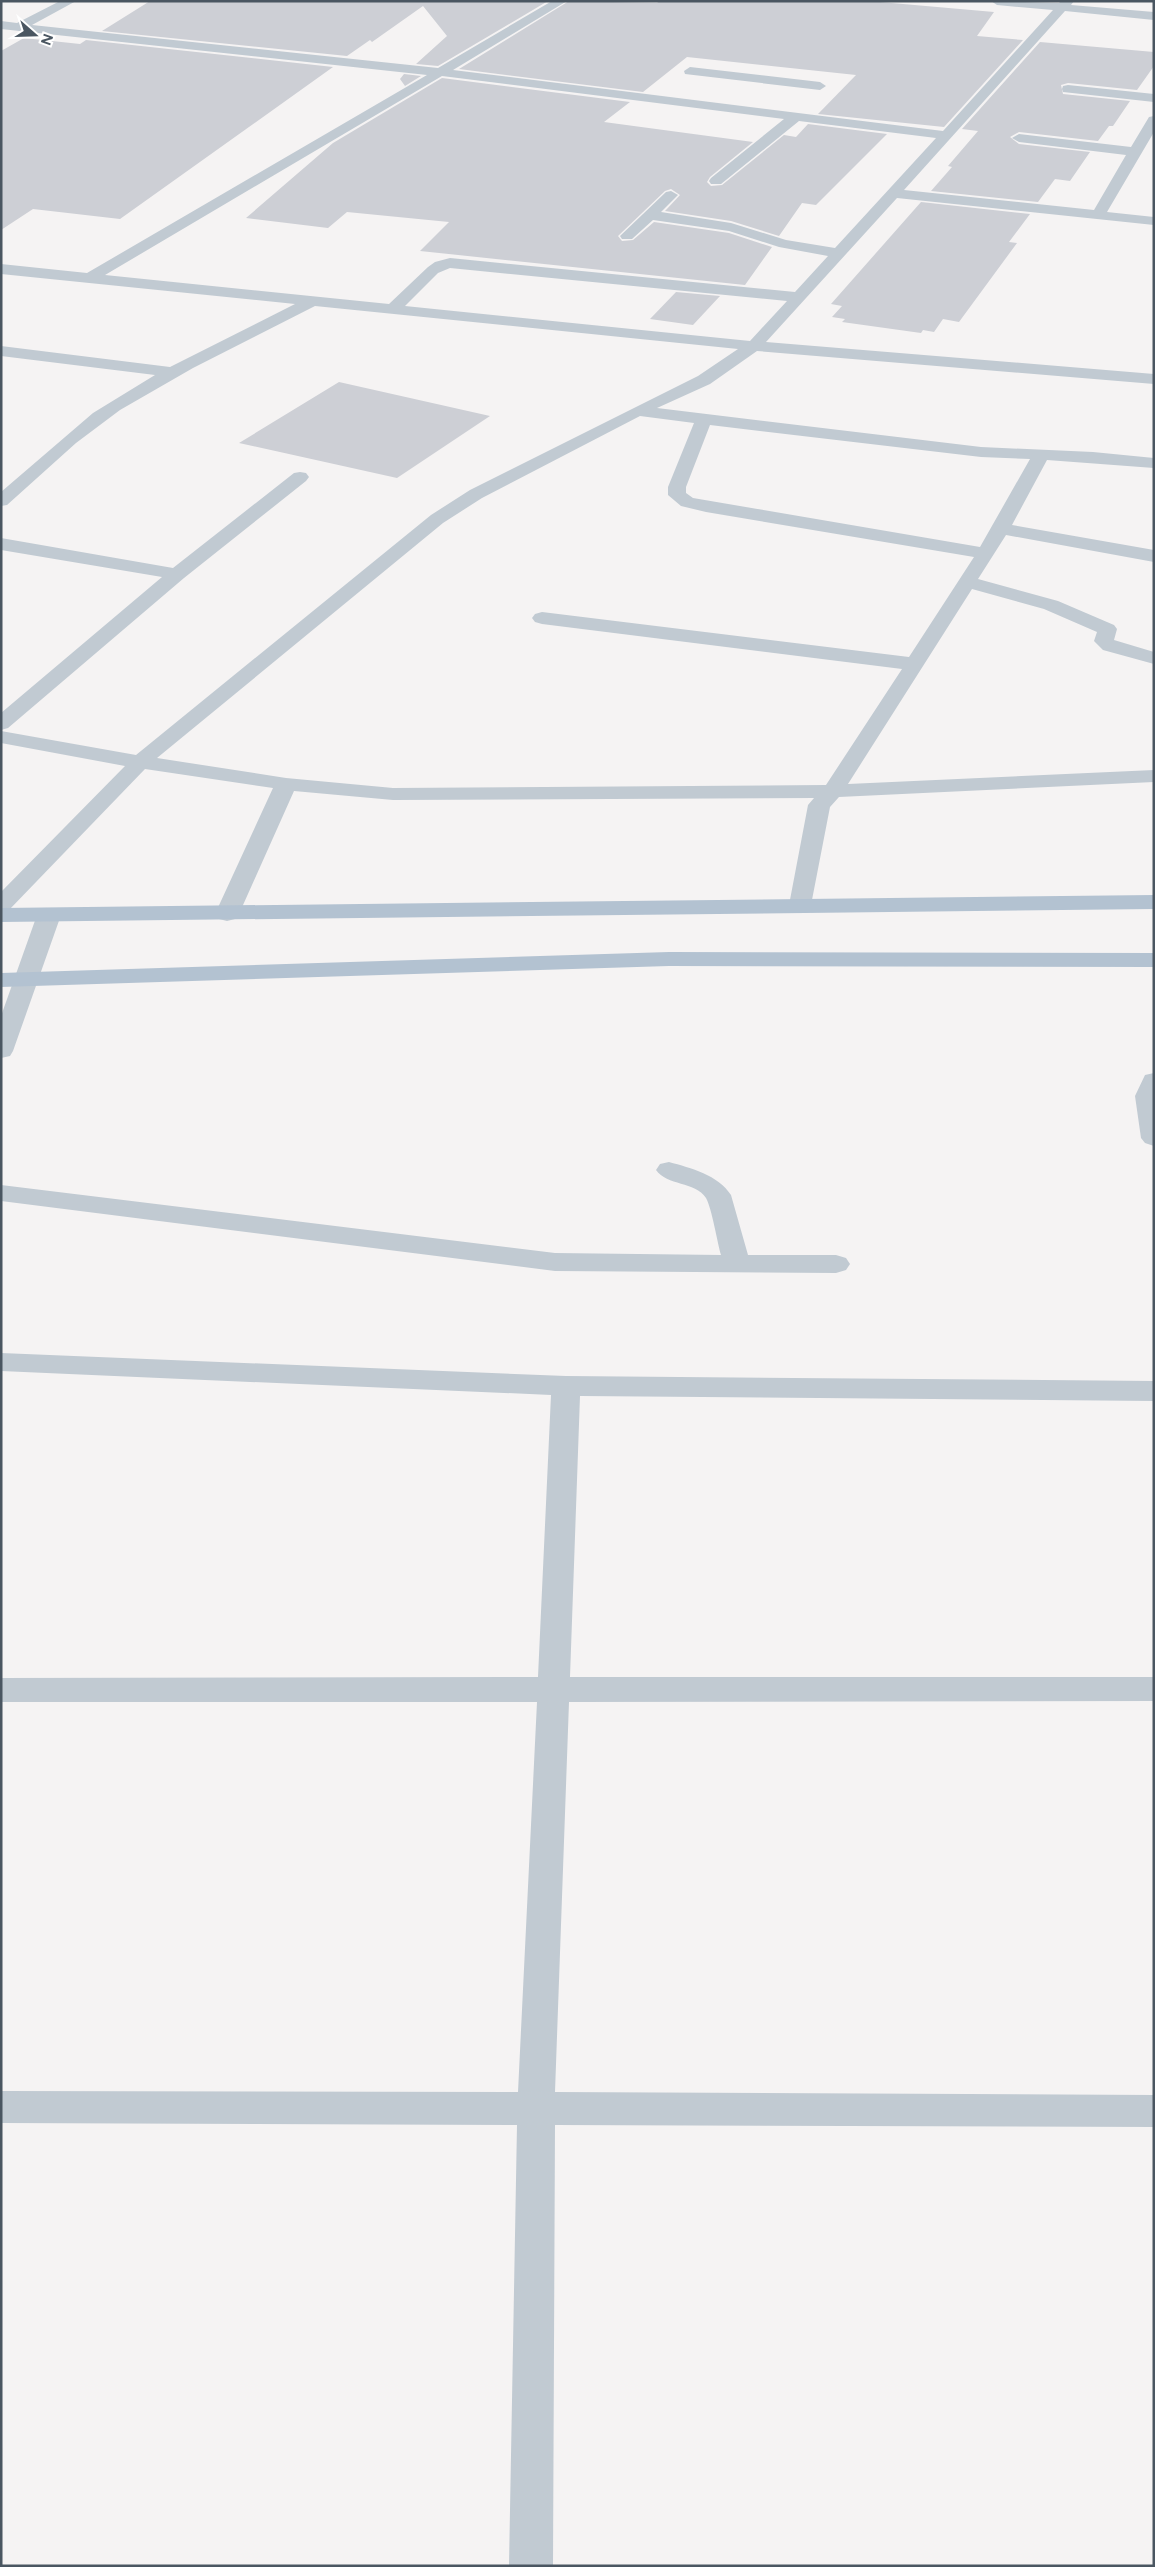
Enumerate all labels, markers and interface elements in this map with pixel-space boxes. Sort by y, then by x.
north arrow [10,10,60,60]
text: N [37,31,57,47]

